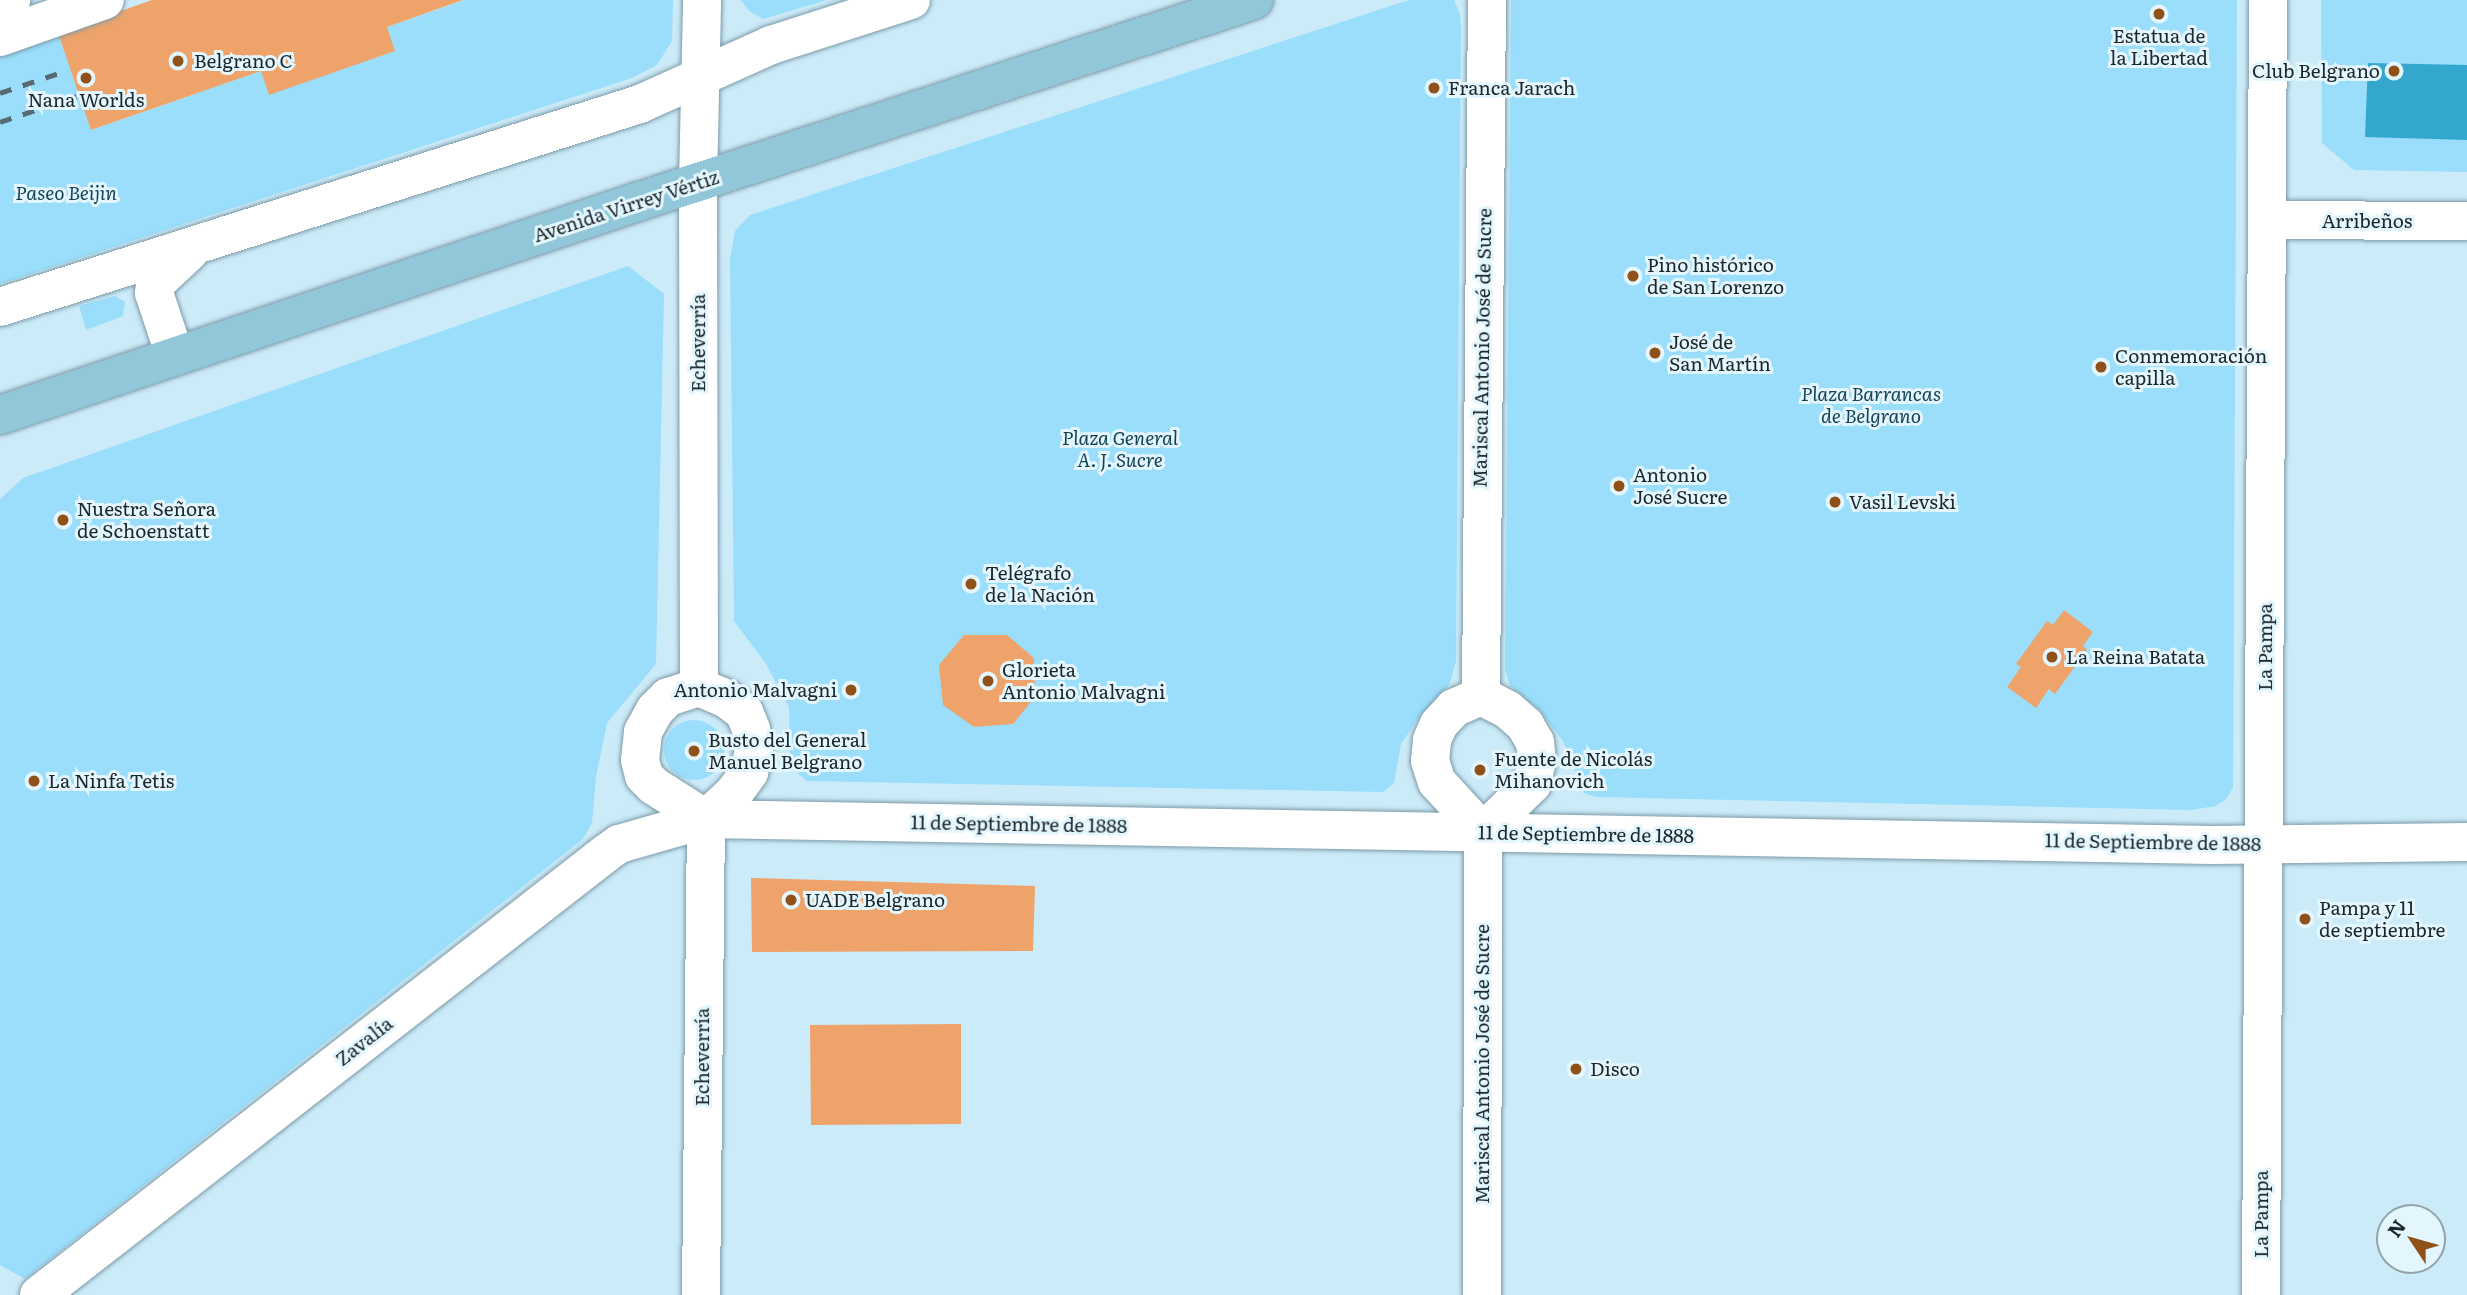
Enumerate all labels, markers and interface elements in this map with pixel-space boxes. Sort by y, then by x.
marker: Estatua de la Libertad [2151,6,2167,22]
place label: Estatua de la Libertad [2110,25,2208,69]
place label: Belgrano C [194,50,293,72]
marker: Belgrano C [168,51,188,71]
place label: Club Belgrano [2252,60,2380,82]
marker: Club Belgrano [2386,63,2402,79]
marker: Nana Worlds [78,70,94,86]
place label: Franca Jarach [1448,77,1575,99]
marker: Franca Jarach [1426,80,1442,96]
place label: Nana Worlds [28,89,144,111]
street label: Avenida Virrey Vértiz [530,165,722,247]
park label: Paseo Beijin [15,182,117,204]
street label: Mariscal Antonio José de Sucre [1468,208,1496,488]
street label: Arribeños [2322,210,2412,232]
place label: Pino histórico de San Lorenzo [1647,254,1784,298]
marker: Pino histórico de San Lorenzo [1625,268,1641,284]
street label: Echeverría [687,294,709,392]
place label: José de San Martín [1669,331,1771,375]
marker: José de San Martín [1647,345,1663,361]
place label: Conmemoración capilla [2115,345,2267,389]
marker: Conmemoración capilla [2093,359,2109,375]
park label: Plaza Barrancas de Belgrano [1801,383,1941,427]
park label: Plaza General A. J. Sucre [1062,427,1178,471]
place label: Antonio José Sucre [1633,464,1727,508]
marker: Antonio José Sucre [1611,478,1627,494]
place label: Vasil Levski [1849,491,1956,513]
marker: Vasil Levski [1827,494,1843,510]
place label: Nuestra Señora de Schoenstatt [77,498,216,542]
marker: Nuestra Señora de Schoenstatt [55,512,71,528]
place label: Telégrafo de la Nación [985,562,1095,606]
marker: Telégrafo de la Nación [963,576,979,592]
street label: La Pampa [2254,603,2276,691]
place label: La Reina Batata [2066,646,2205,668]
marker: La Reina Batata [2044,649,2060,665]
place label: Glorieta Antonio Malvagni [1002,659,1165,703]
marker: Glorieta Antonio Malvagni [980,673,996,689]
place label: Antonio Malvagni [674,679,837,701]
marker: Antonio Malvagni [843,682,859,698]
place label: Busto del General Manuel Belgrano [708,729,866,773]
marker: Busto del General Manuel Belgrano [686,743,702,759]
place label: Fuente de Nicolás Mihanovich [1494,748,1652,792]
marker: Fuente de Nicolás Mihanovich [1472,762,1488,778]
place label: La Ninfa Tetis [48,770,174,792]
marker: La Ninfa Tetis [26,773,42,789]
street label: 11 de Septiembre de 1888 [911,811,1127,837]
street label: 11 de Septiembre de 1888 [1478,821,1694,847]
street label: 11 de Septiembre de 1888 [2045,829,2261,855]
place label: UADE Belgrano [805,889,945,911]
marker: UADE Belgrano [783,892,799,908]
place label: Pampa y 11 de septiembre [2319,897,2445,941]
marker: Pampa y 11 de septiembre [2297,911,2313,927]
street label: Mariscal Antonio José de Sucre [1471,924,1493,1204]
street label: Echeverría [691,1008,713,1106]
street label: Zavalía [331,1012,397,1070]
place label: Disco [1590,1058,1640,1080]
marker: Disco [1568,1061,1584,1077]
street label: La Pampa [2250,1170,2272,1258]
north arrow [2376,1204,2446,1274]
text: N [2380,1213,2412,1243]

